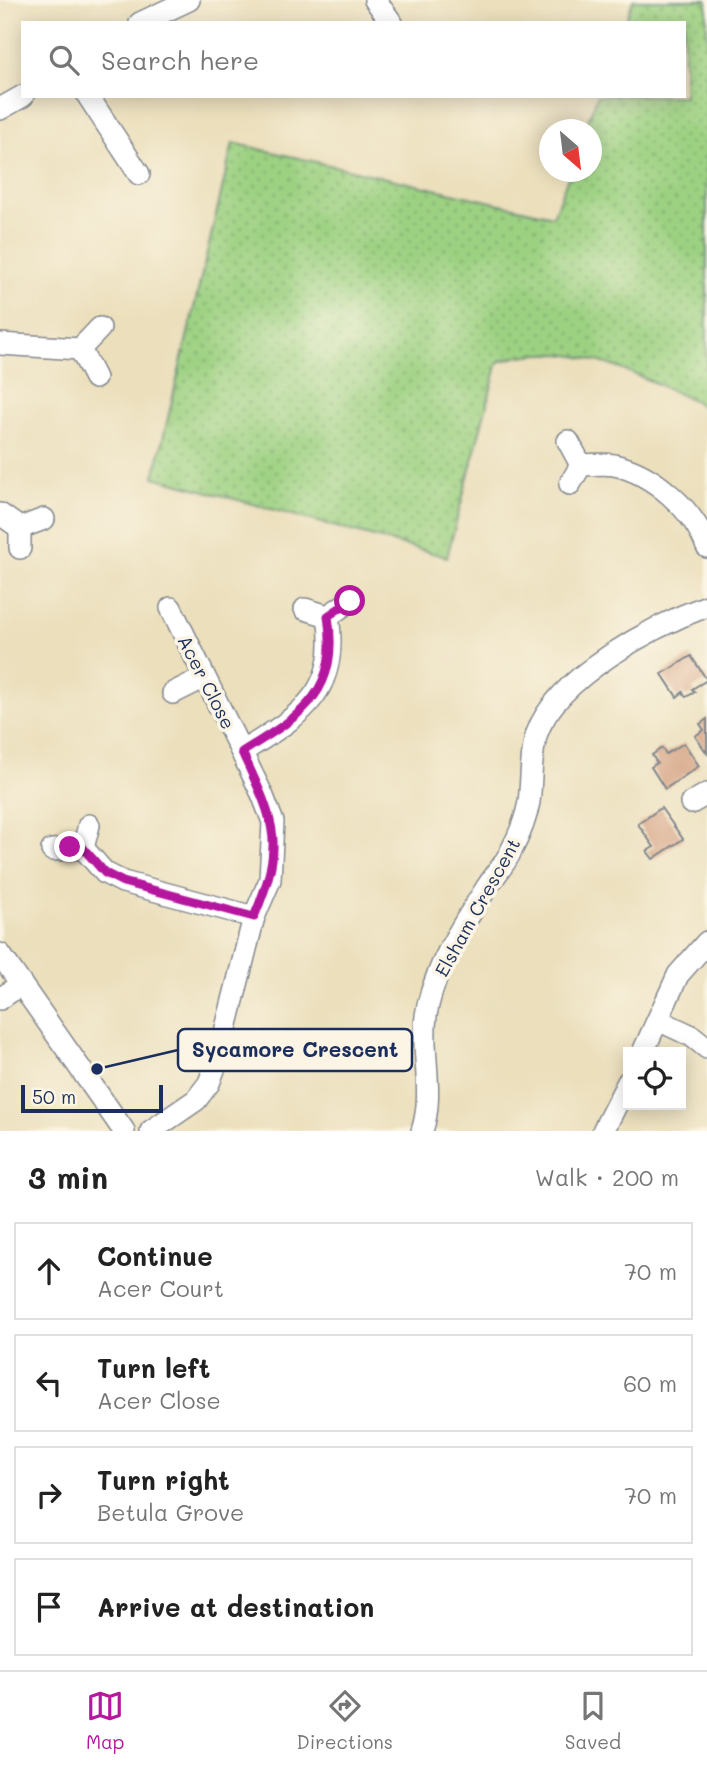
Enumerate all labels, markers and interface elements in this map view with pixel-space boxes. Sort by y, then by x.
search box [21,21,686,98]
icon: search [45,41,83,79]
text: Search here [101,43,259,77]
north arrow [539,119,602,182]
route start [334,585,365,616]
street label: Acer Close [173,631,241,733]
route end [54,831,85,862]
street label: Elsham Crescent [429,833,525,981]
callout: Sycamore Crescent [178,1029,412,1071]
text: Sycamore Crescent [192,1035,398,1063]
map controls [623,1047,686,1110]
button: locate [623,1047,686,1110]
scale bar [21,1082,163,1114]
text: 50 m [32,1084,76,1109]
text: 3 min [28,1157,108,1197]
text: Walk · 200 m [535,1162,679,1192]
text: Continue [97,1239,213,1273]
icon: ahead [30,1252,68,1290]
text: 70 m [624,1256,677,1286]
text: Acer Court [97,1273,224,1303]
text: Turn left [97,1351,210,1385]
icon: left [30,1364,68,1402]
text: 60 m [623,1368,677,1398]
text: Acer Close [97,1385,221,1415]
text: Turn right [97,1463,230,1497]
icon: right [30,1476,68,1514]
text: 70 m [624,1480,677,1510]
text: Betula Grove [97,1497,244,1527]
icon: arrive [30,1588,68,1626]
text: Arrive at destination [97,1590,374,1624]
tab: Map [86,1687,125,1754]
tab: Directions [296,1687,393,1754]
tab: Saved [565,1687,621,1754]

